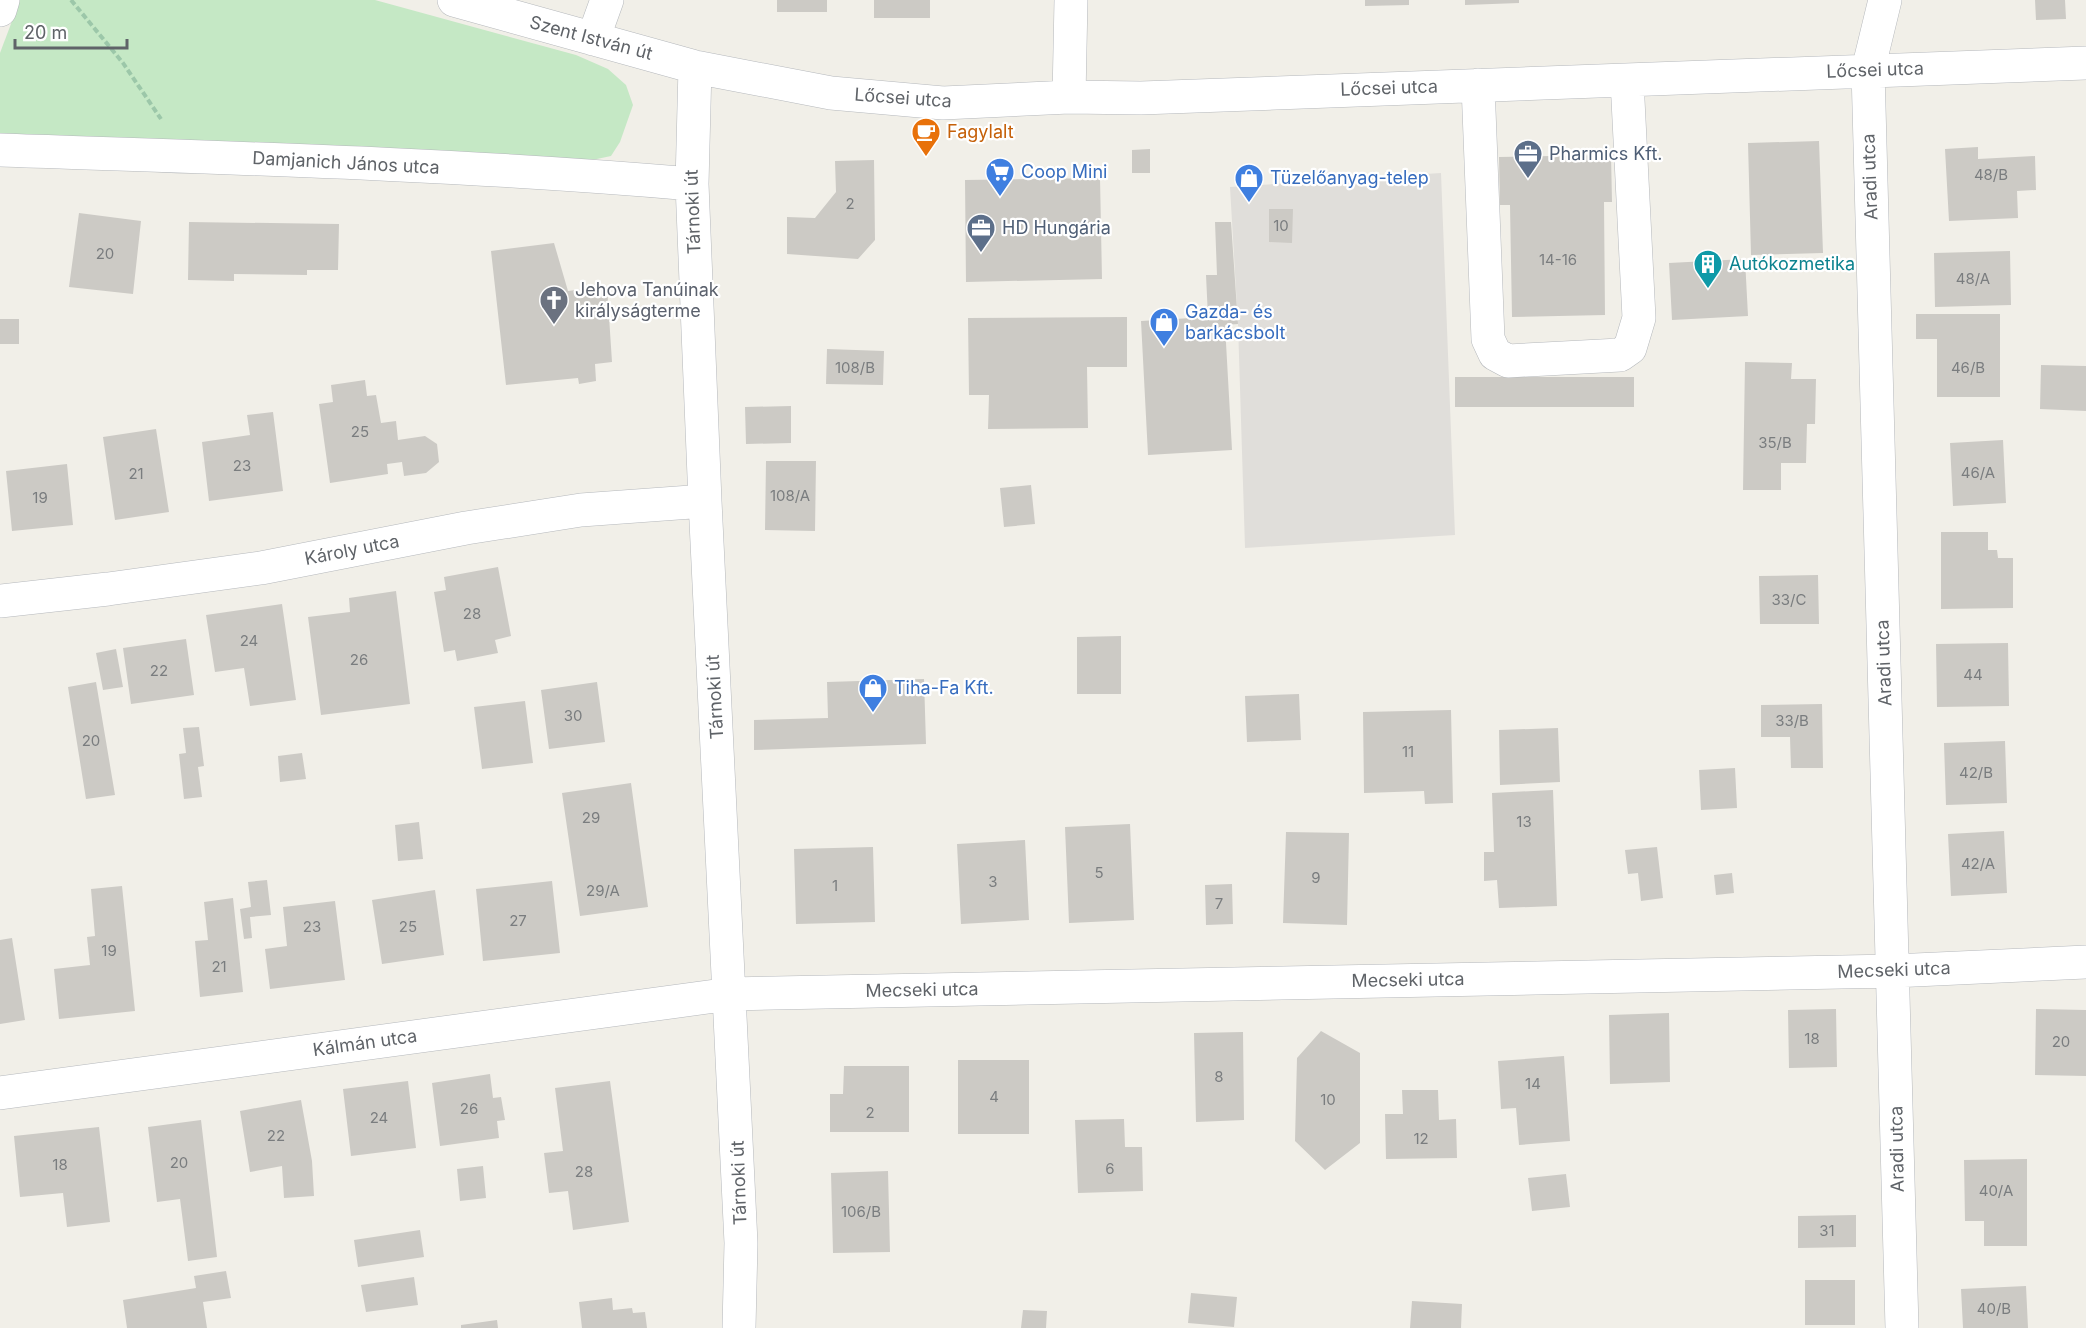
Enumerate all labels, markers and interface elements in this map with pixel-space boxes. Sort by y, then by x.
street label: Szent István út [527,11,655,64]
scale bar [15,12,128,50]
text: 20 m [24,22,67,43]
street label: Lőcsei utca [1826,57,1924,82]
street label: Lőcsei utca [1340,75,1438,100]
street label: Lőcsei utca [854,84,952,111]
cafe icon: Fagylalt [910,116,942,158]
place label: Fagylalt [947,121,1014,142]
street label: Aradi utca [1857,133,1882,221]
office icon: Pharmics Kft. [1512,138,1544,180]
place label: Pharmics Kft. [1549,143,1663,164]
street label: Damjanich János utca [252,147,440,178]
supermarket icon: Coop Mini [984,156,1016,198]
place label: Coop Mini [1021,161,1107,182]
shop icon: Tüzelőanyag-telep [1233,162,1265,204]
house number: 48/B [1974,165,2008,184]
place label: Tüzelőanyag-telep [1270,167,1429,188]
street label: Tárnoki út [681,169,704,255]
house number: 2 [845,194,855,213]
office icon: HD Hungária [965,212,997,254]
house number: 10 [1273,216,1289,235]
place label: HD Hungária [1002,217,1111,238]
house number: 20 [96,244,114,263]
building icon: Autókozmetika [1692,248,1724,290]
house number: 14-16 [1539,250,1577,269]
place label: Autókozmetika [1729,253,1855,274]
house number: 48/A [1956,269,1990,288]
place label: Jehova Tanúinak királyságterme [575,279,719,321]
church icon: Jehova Tanúinak királyságterme [538,284,570,326]
place label: Gazda- és barkácsbolt [1185,301,1286,343]
shop icon: Gazda- és barkácsbolt [1148,306,1180,348]
house number: 108/B [835,358,875,377]
house number: 46/B [1951,358,1985,377]
house number: 25 [351,422,369,441]
house number: 35/B [1758,433,1792,452]
house number: 23 [233,456,251,475]
house number: 46/A [1961,463,1995,482]
house number: 21 [128,464,144,483]
house number: 108/A [770,486,810,505]
house number: 19 [32,488,48,507]
street label: Károly utca [303,530,401,569]
house number: 33/C [1772,590,1806,609]
house number: 28 [463,604,481,623]
street label: Aradi utca [1871,619,1896,707]
house number: 24 [240,631,258,650]
house number: 26 [350,650,368,669]
street label: Tárnoki út [702,654,727,740]
house number: 22 [150,661,168,680]
house number: 44 [1963,665,1983,684]
shop icon: Tiha-Fa Kft. [857,672,889,714]
place label: Tiha-Fa Kft. [894,677,994,698]
house number: 30 [564,706,582,725]
house number: 33/B [1775,711,1809,730]
house number: 20 [82,731,100,750]
house number: 11 [1402,742,1414,761]
house number: 42/B [1959,763,1993,782]
house number: 29 [582,808,600,827]
house number: 13 [1516,812,1532,831]
house number: 42/A [1961,854,1995,873]
house number: 5 [1094,863,1104,882]
house number: 9 [1311,868,1321,887]
house number: 3 [988,872,998,891]
house number: 1 [832,876,838,895]
house number: 29/A [586,881,620,900]
house number: 7 [1215,894,1223,913]
house number: 27 [509,911,527,930]
house number: 23 [303,917,321,936]
house number: 25 [399,917,417,936]
house number: 19 [101,941,117,960]
house number: 21 [211,957,227,976]
street label: Mecseki utca [1837,957,1951,982]
street label: Mecseki utca [1351,968,1465,991]
street label: Mecseki utca [865,978,979,1001]
street label: Kálmán utca [311,1025,418,1060]
house number: 18 [1804,1029,1820,1048]
house number: 20 [2052,1032,2070,1051]
house number: 8 [1214,1067,1224,1086]
house number: 14 [1525,1074,1541,1093]
house number: 4 [989,1087,999,1106]
house number: 10 [1320,1090,1336,1109]
house number: 26 [460,1099,478,1118]
house number: 2 [865,1103,875,1122]
street label: Aradi utca [1885,1105,1908,1193]
house number: 24 [370,1108,388,1127]
house number: 22 [267,1126,285,1145]
house number: 12 [1413,1129,1429,1148]
street label: Tárnoki út [727,1140,750,1226]
house number: 20 [170,1153,188,1172]
house number: 18 [52,1155,68,1174]
house number: 6 [1105,1159,1115,1178]
house number: 28 [575,1162,593,1181]
house number: 40/A [1979,1181,2013,1200]
house number: 106/B [841,1202,881,1221]
house number: 31 [1819,1221,1835,1240]
house number: 40/B [1977,1299,2011,1318]

